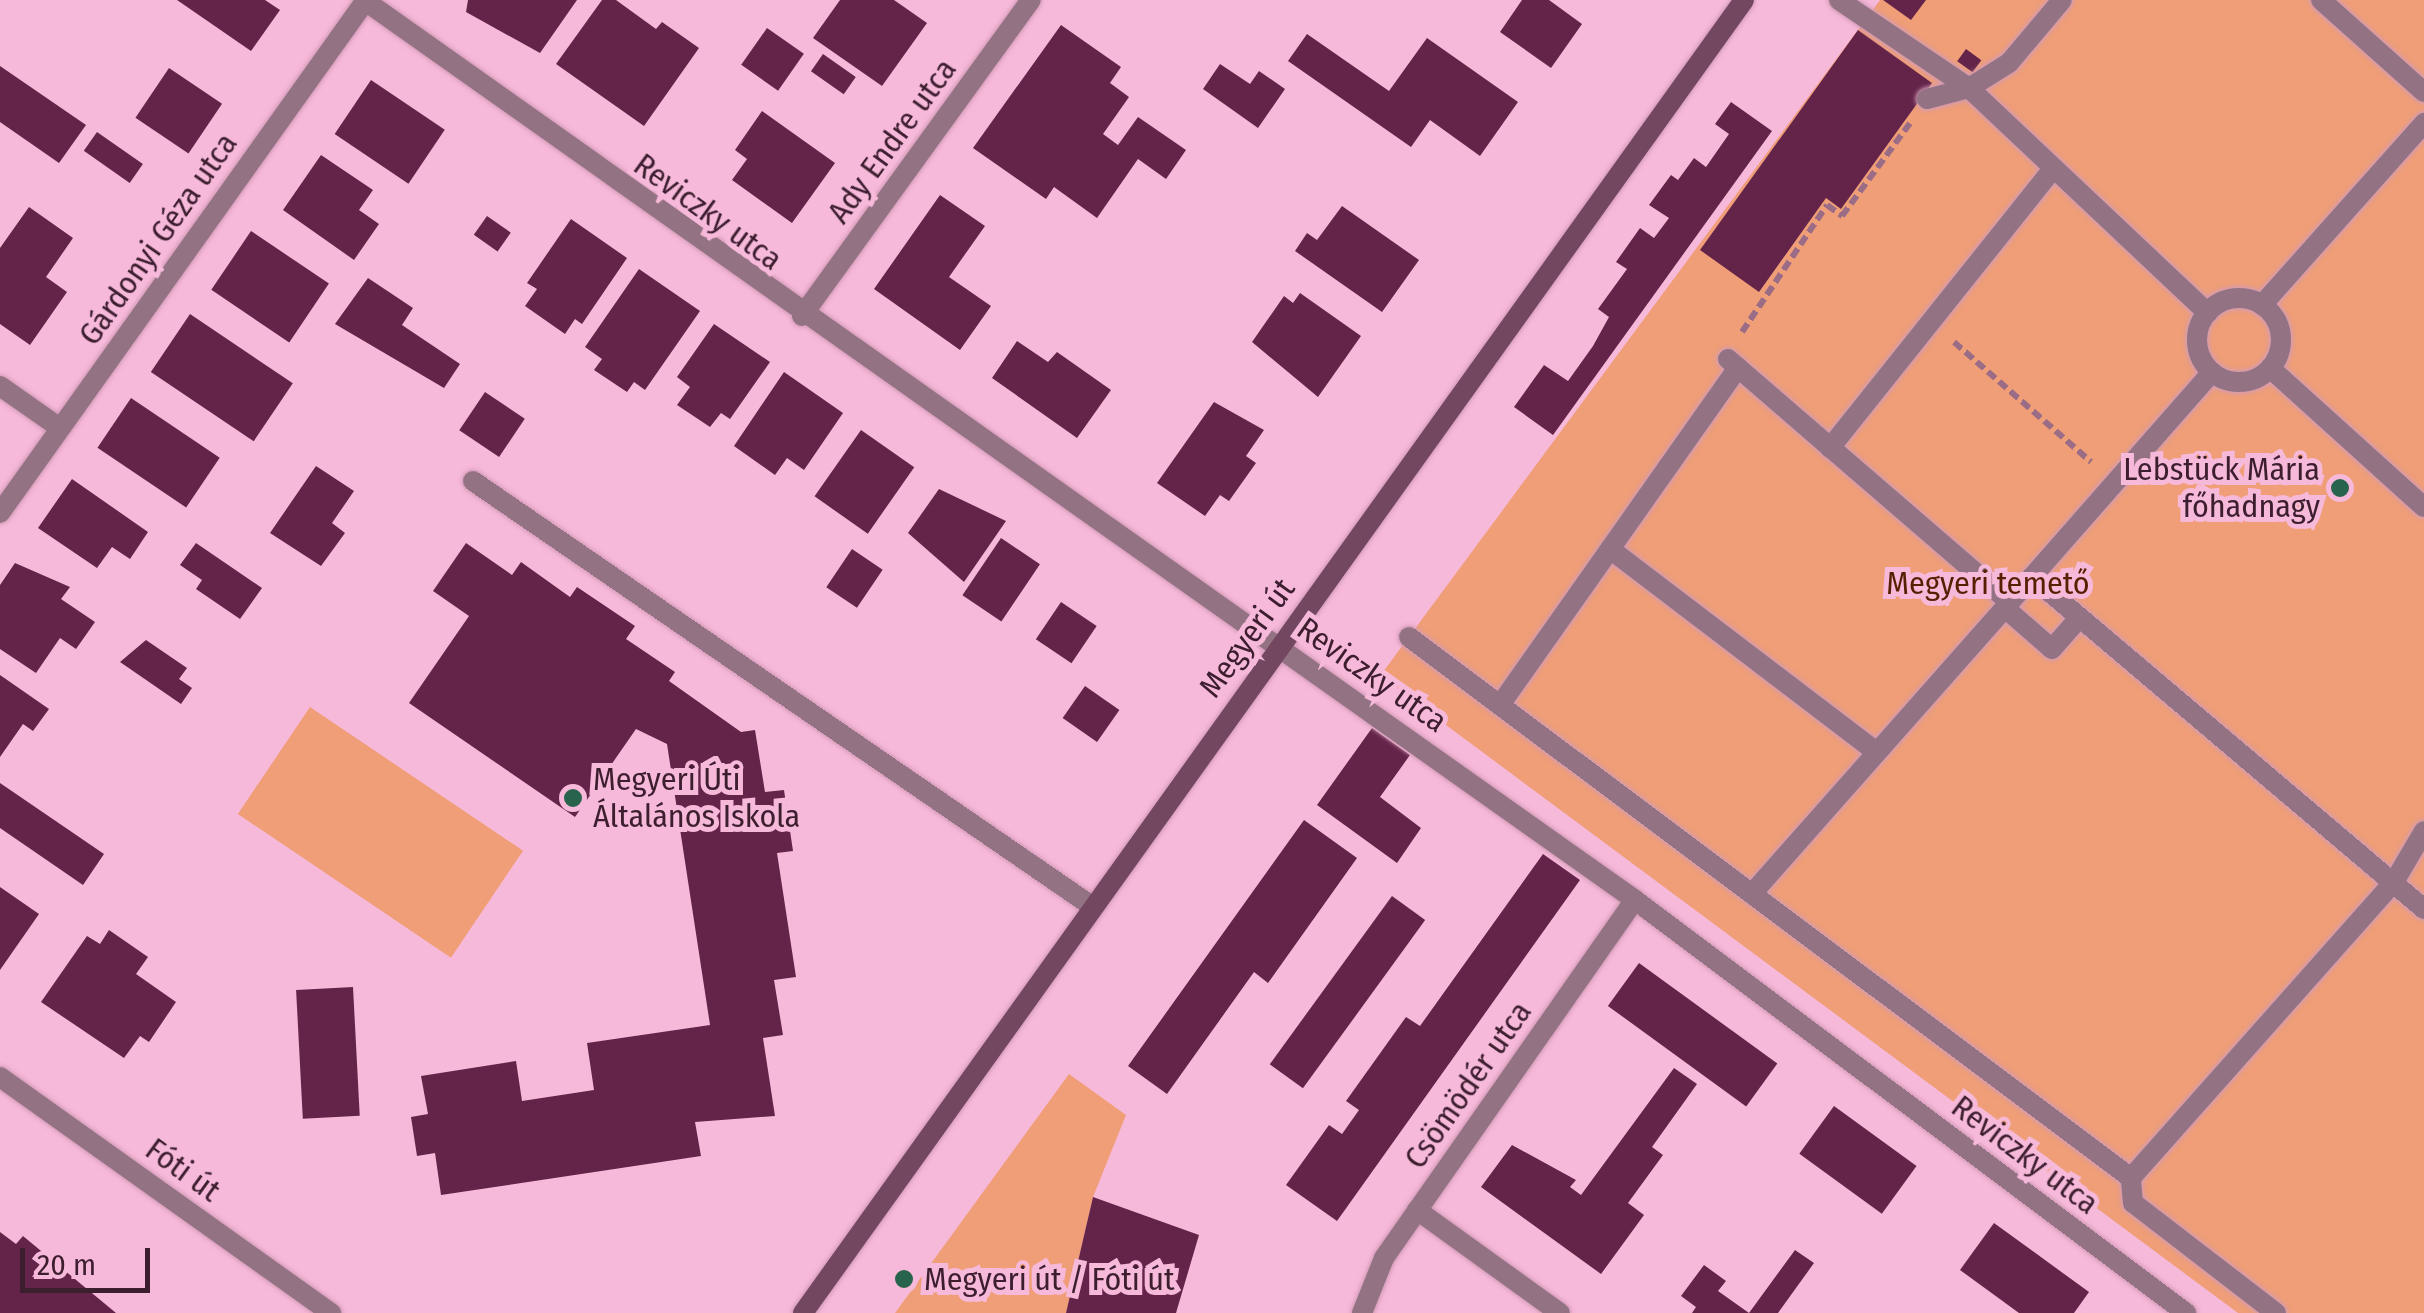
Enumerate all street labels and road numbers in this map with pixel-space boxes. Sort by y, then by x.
street label: Ady Endre utca [819,51,965,231]
street label: Gárdonyi Géza utca [71,126,245,352]
street label: Reviczky utca [626,145,790,279]
street label: Megyeri út [1191,571,1303,705]
street label: Reviczky utca [1290,609,1454,741]
street label: Csömödér utca [1396,994,1540,1176]
street label: Reviczky utca [1944,1087,2106,1223]
street label: Fóti út [138,1130,228,1210]

